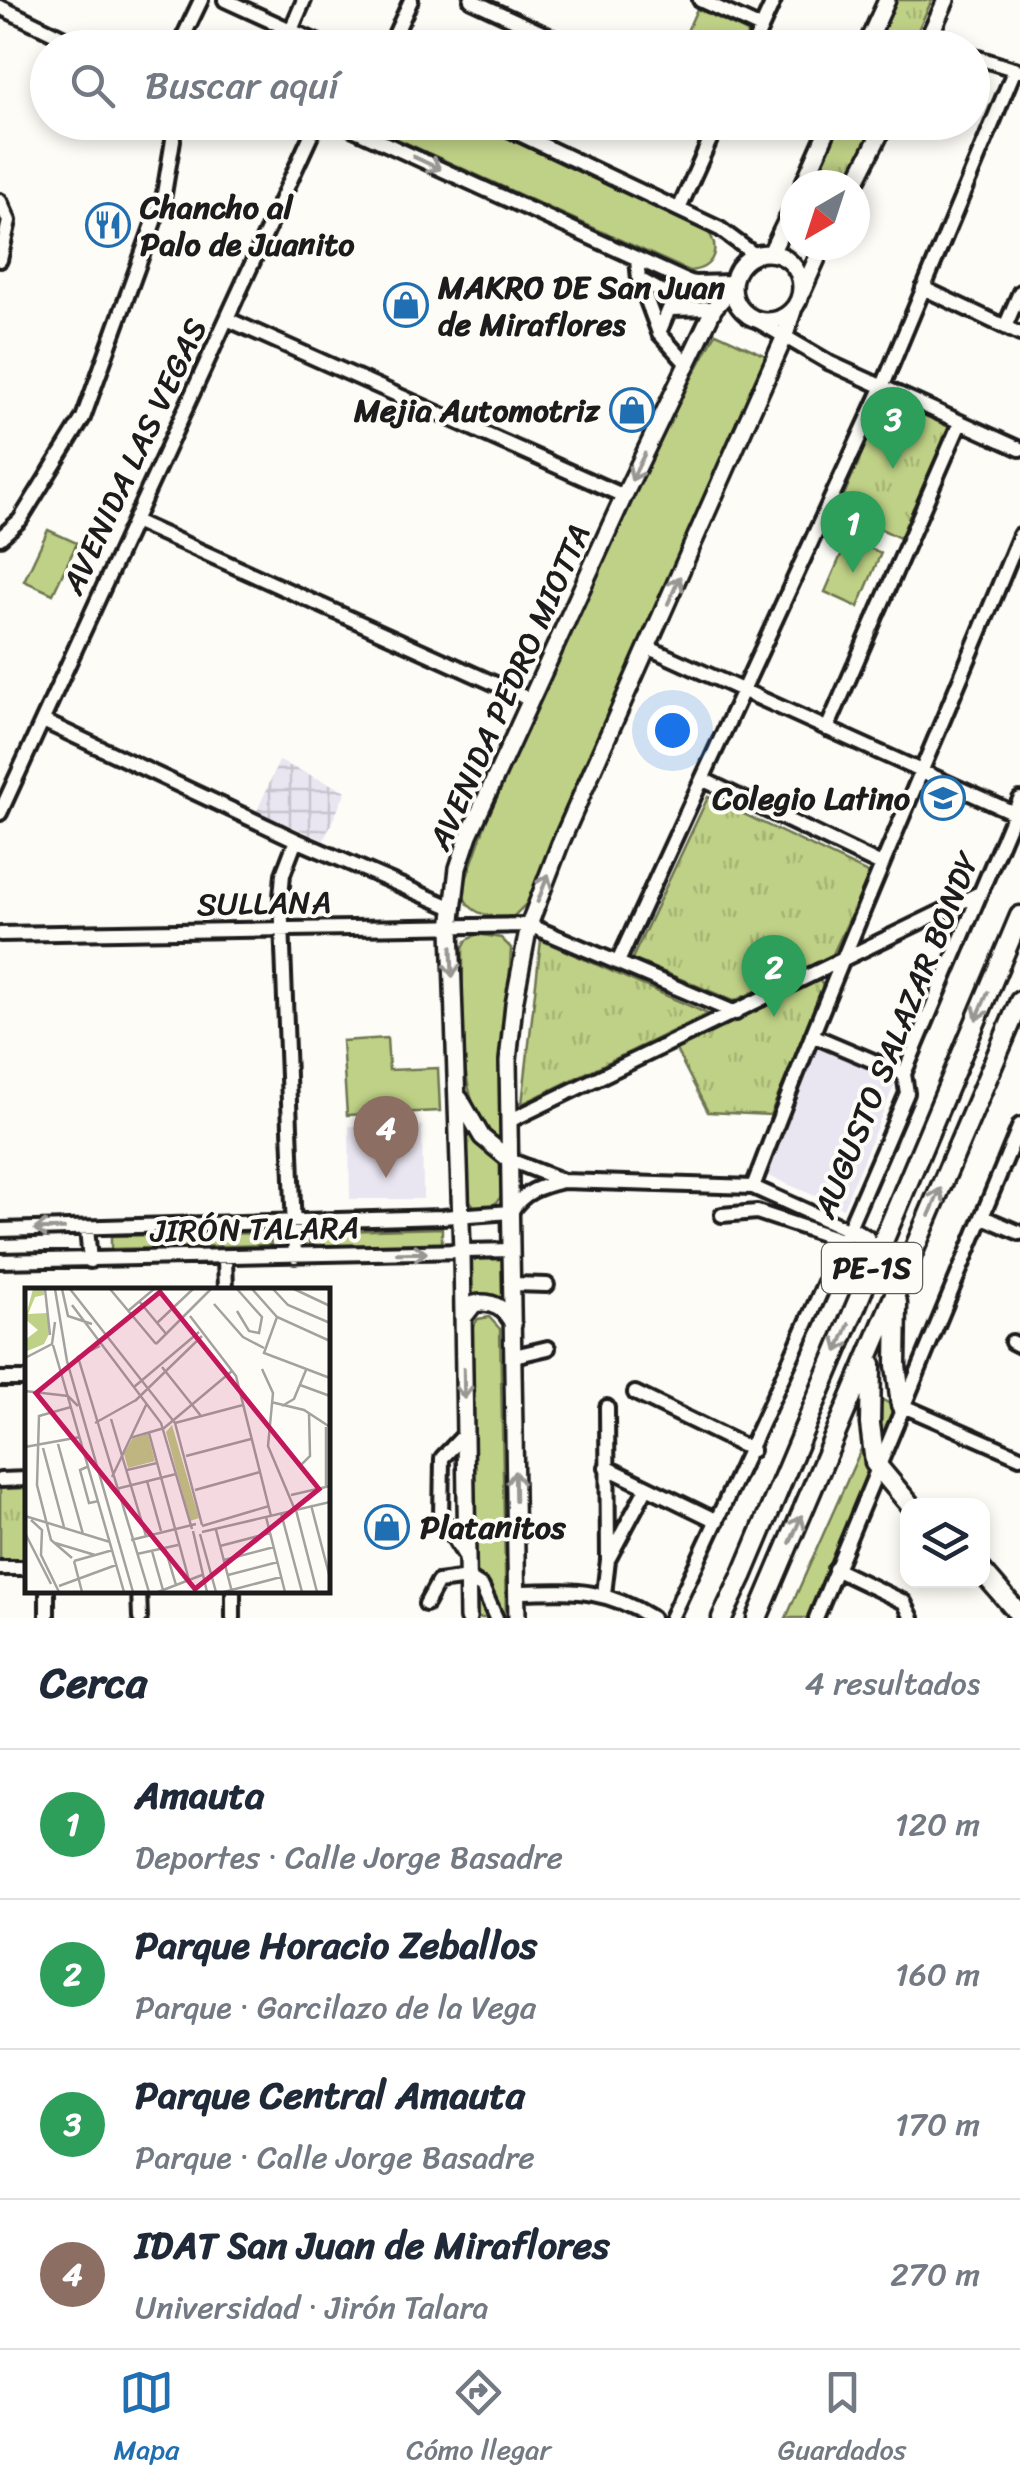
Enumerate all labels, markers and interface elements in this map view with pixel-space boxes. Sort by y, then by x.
search box [30,30,990,140]
text: Buscar aquí [145,52,339,119]
icon: search [65,58,120,113]
one-way arrow [411,155,441,174]
north arrow [780,170,870,260]
place label: Chancho al Palo de Juanito [139,179,355,273]
restaurant icon: Chancho al Palo de Juanito [85,202,131,248]
place label: MAKRO DE San Juan de Miraflores [437,259,726,353]
shop icon: MAKRO DE San Juan de Miraflores [383,282,429,328]
street label: AVENIDA LAS VEGAS [45,308,224,605]
place label: Mejia Automotriz [353,382,601,439]
pin: 3 [860,386,926,469]
shop icon: Mejia Automotriz [609,387,655,433]
one-way arrow [628,451,647,481]
pin: 1 [820,490,886,573]
street label: AVENIDA PEDRO MIOTTA [411,515,607,861]
one-way arrow [666,575,684,606]
your location [647,705,698,756]
place label: Colegio Latino [712,770,911,827]
school or university icon: Colegio Latino [920,775,966,821]
street label: AUGUSTO SALAZAR BONDY [796,842,997,1228]
one-way arrow [535,873,553,904]
street label: SULLANA [196,874,332,933]
pin: 2 [742,934,806,1017]
one-way arrow [442,946,461,978]
one-way arrow [972,990,990,1021]
pin: 4 [354,1096,418,1178]
one-way arrow [927,1187,945,1218]
street label: JIRÓN TALARA [149,1199,360,1260]
one-way arrow [33,1219,65,1238]
road number: PE-1S [822,1243,922,1293]
one-way arrow [396,1244,428,1262]
inset map [25,1288,330,1593]
one-way arrow [832,1322,850,1353]
one-way arrow [455,1368,474,1400]
one-way arrow [506,1470,525,1502]
map controls [900,1498,990,1588]
button: layers [900,1498,990,1588]
place label: Platanitos [420,1499,567,1556]
shop icon: Platanitos [364,1504,410,1550]
one-way arrow [788,1514,806,1545]
text: Cerca [40,1646,147,1720]
text: 4 resultados [805,1655,980,1712]
text: Amauta [135,1762,264,1829]
text: 1 [66,1796,79,1853]
text: 120 m [895,1796,980,1853]
text: Deportes · Calle Jorge Basadre [135,1829,563,1886]
text: Parque Horacio Zeballos [135,1912,537,1979]
text: 2 [63,1946,82,2003]
text: 160 m [895,1946,980,2003]
text: Parque · Garcilazo de la Vega [135,1979,536,2036]
text: Parque Central Amauta [135,2062,525,2129]
text: 3 [64,2096,81,2153]
text: 170 m [895,2096,980,2153]
text: Parque · Calle Jorge Basadre [135,2129,535,2186]
text: IDAT San Juan de Miraflores [135,2212,610,2279]
text: 4 [62,2246,83,2303]
text: 270 m [890,2246,980,2303]
text: Universidad · Jirón Talara [135,2279,489,2336]
tab: Mapa [113,2365,179,2474]
tab: Cómo llegar [406,2365,551,2474]
tab: Guardados [778,2365,907,2474]

